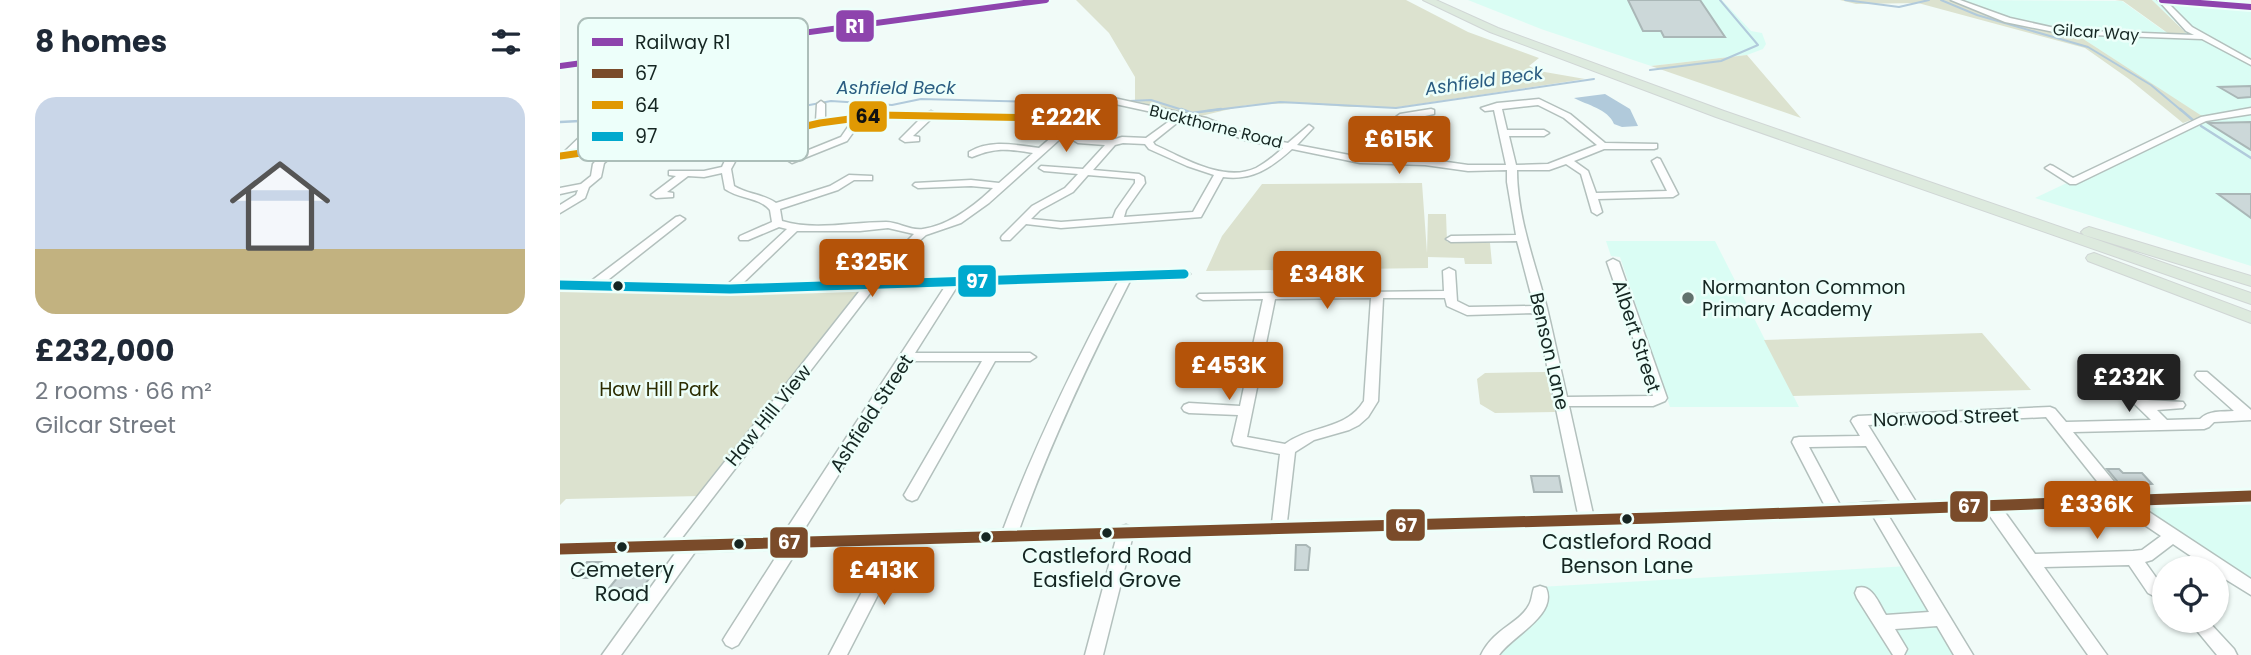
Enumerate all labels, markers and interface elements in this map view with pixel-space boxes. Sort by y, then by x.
line badge: R1 [835,9,875,43]
text: R1 [845,13,865,40]
legend [578,18,808,161]
street label: Gilcar Way [2052,18,2140,47]
text: 8 homes [35,20,167,63]
icon: filters [487,23,525,61]
text: Railway R1 [635,29,731,56]
text: 67 [635,60,657,87]
water label: Ashfield Beck [1422,60,1545,101]
water label: Ashfield Beck [836,75,956,100]
text: 64 [635,92,659,119]
pin: £222K [1017,94,1115,154]
street label: Buckthorne Road [1147,99,1285,154]
line badge: 64 [848,100,888,133]
text: £222K [1031,101,1101,133]
text: 64 [856,103,881,130]
pin: £615K [1350,116,1448,176]
text: 97 [635,123,657,150]
text: £615K [1364,123,1434,155]
icon: home [217,143,343,269]
pin: £325K [823,240,921,299]
text: £325K [835,246,909,278]
pin: £348K [1278,252,1376,311]
text: £348K [1289,258,1365,290]
line badge: 97 [957,264,997,298]
text: 97 [966,268,988,295]
place label: Normanton Common Primary Academy [1702,274,1906,323]
street label: Albert Street [1606,276,1667,396]
unlabelled marker [611,279,625,293]
street label: Benson Lane [1523,290,1576,413]
marker: Normanton Common Primary Academy [1680,290,1696,306]
text: £232,000 [35,329,175,372]
pin: £453K [1180,342,1278,402]
street label: Ashfield Street [823,349,920,478]
text: £453K [1191,349,1267,381]
pin: £232K [2080,354,2178,414]
street label: Haw Hill View [719,358,818,472]
text: £232K [2093,361,2165,393]
text: 2 rooms · 66 m² [35,375,212,407]
park label: Haw Hill Park [599,376,719,403]
street label: Norwood Street [1873,401,2020,434]
text: Gilcar Street [35,409,176,441]
pin: £336K [2048,482,2146,541]
text: £336K [2060,488,2134,520]
line badge: 67 [1949,490,1989,523]
text: 67 [1958,493,1980,520]
line badge: 67 [1385,508,1426,542]
text: 67 [1395,512,1417,539]
marker: Castleford Road Benson Lane [1620,512,1634,526]
line badge: 67 [769,526,809,559]
marker: Castleford Road Easfield Grove [1100,526,1114,540]
place label: Castleford Road Benson Lane [1542,527,1712,580]
text: 67 [778,529,800,556]
unlabelled marker [979,530,993,544]
unlabelled marker [732,537,746,551]
marker: Cemetery Road [615,540,629,554]
place label: Castleford Road Easfield Grove [1022,541,1192,594]
pin: £413K [835,548,933,607]
text: £413K [849,554,919,586]
place label: Cemetery Road [570,555,674,608]
map controls [2152,556,2229,633]
button: locate [2152,556,2229,633]

